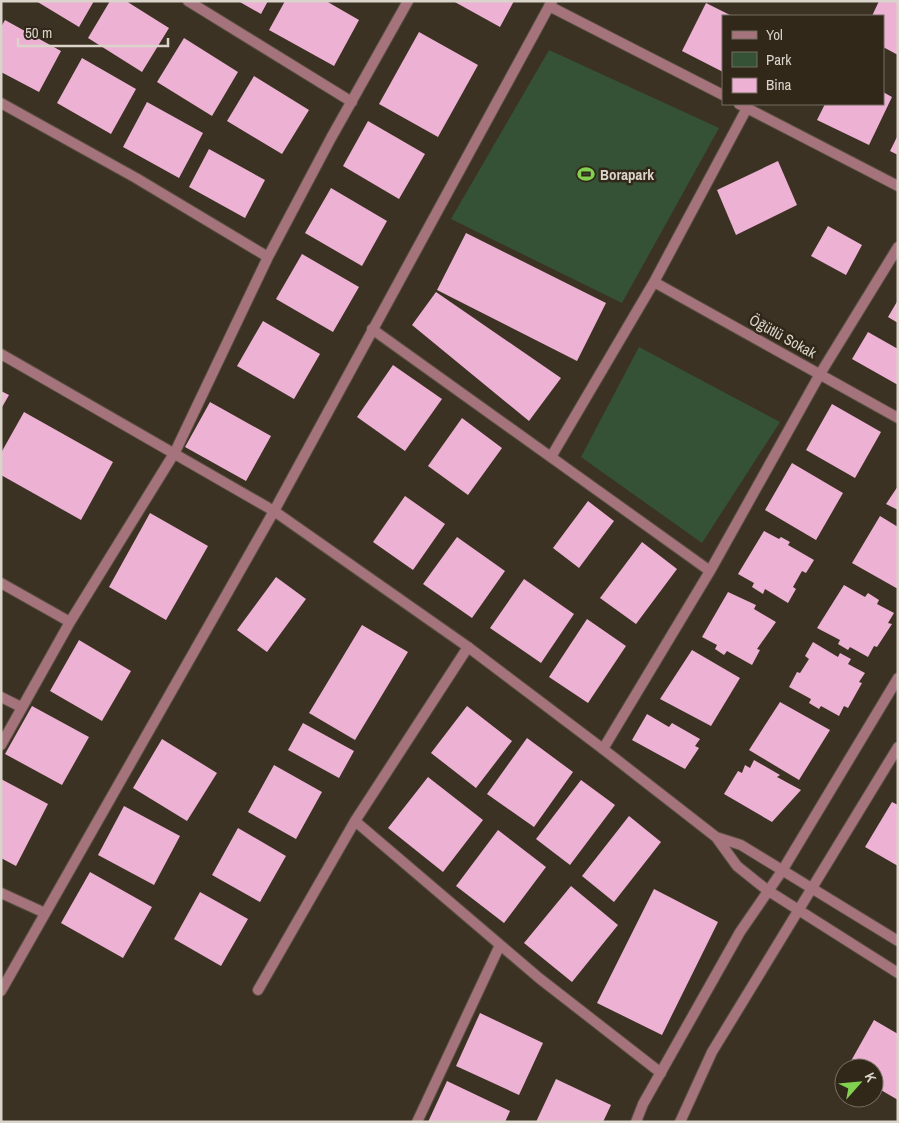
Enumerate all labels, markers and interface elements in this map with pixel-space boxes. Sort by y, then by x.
scale bar [18,15,168,47]
legend [722,15,884,105]
text: 50 m [25,22,52,43]
text: Yol [766,24,783,45]
text: Park [766,49,792,70]
text: Bina [766,74,791,95]
sports icon: Borapark [576,164,596,184]
place label: Borapark [600,164,654,185]
street label: Öğütlü Sokak [746,309,821,363]
north arrow [834,1058,884,1108]
text: K [861,1069,881,1086]

